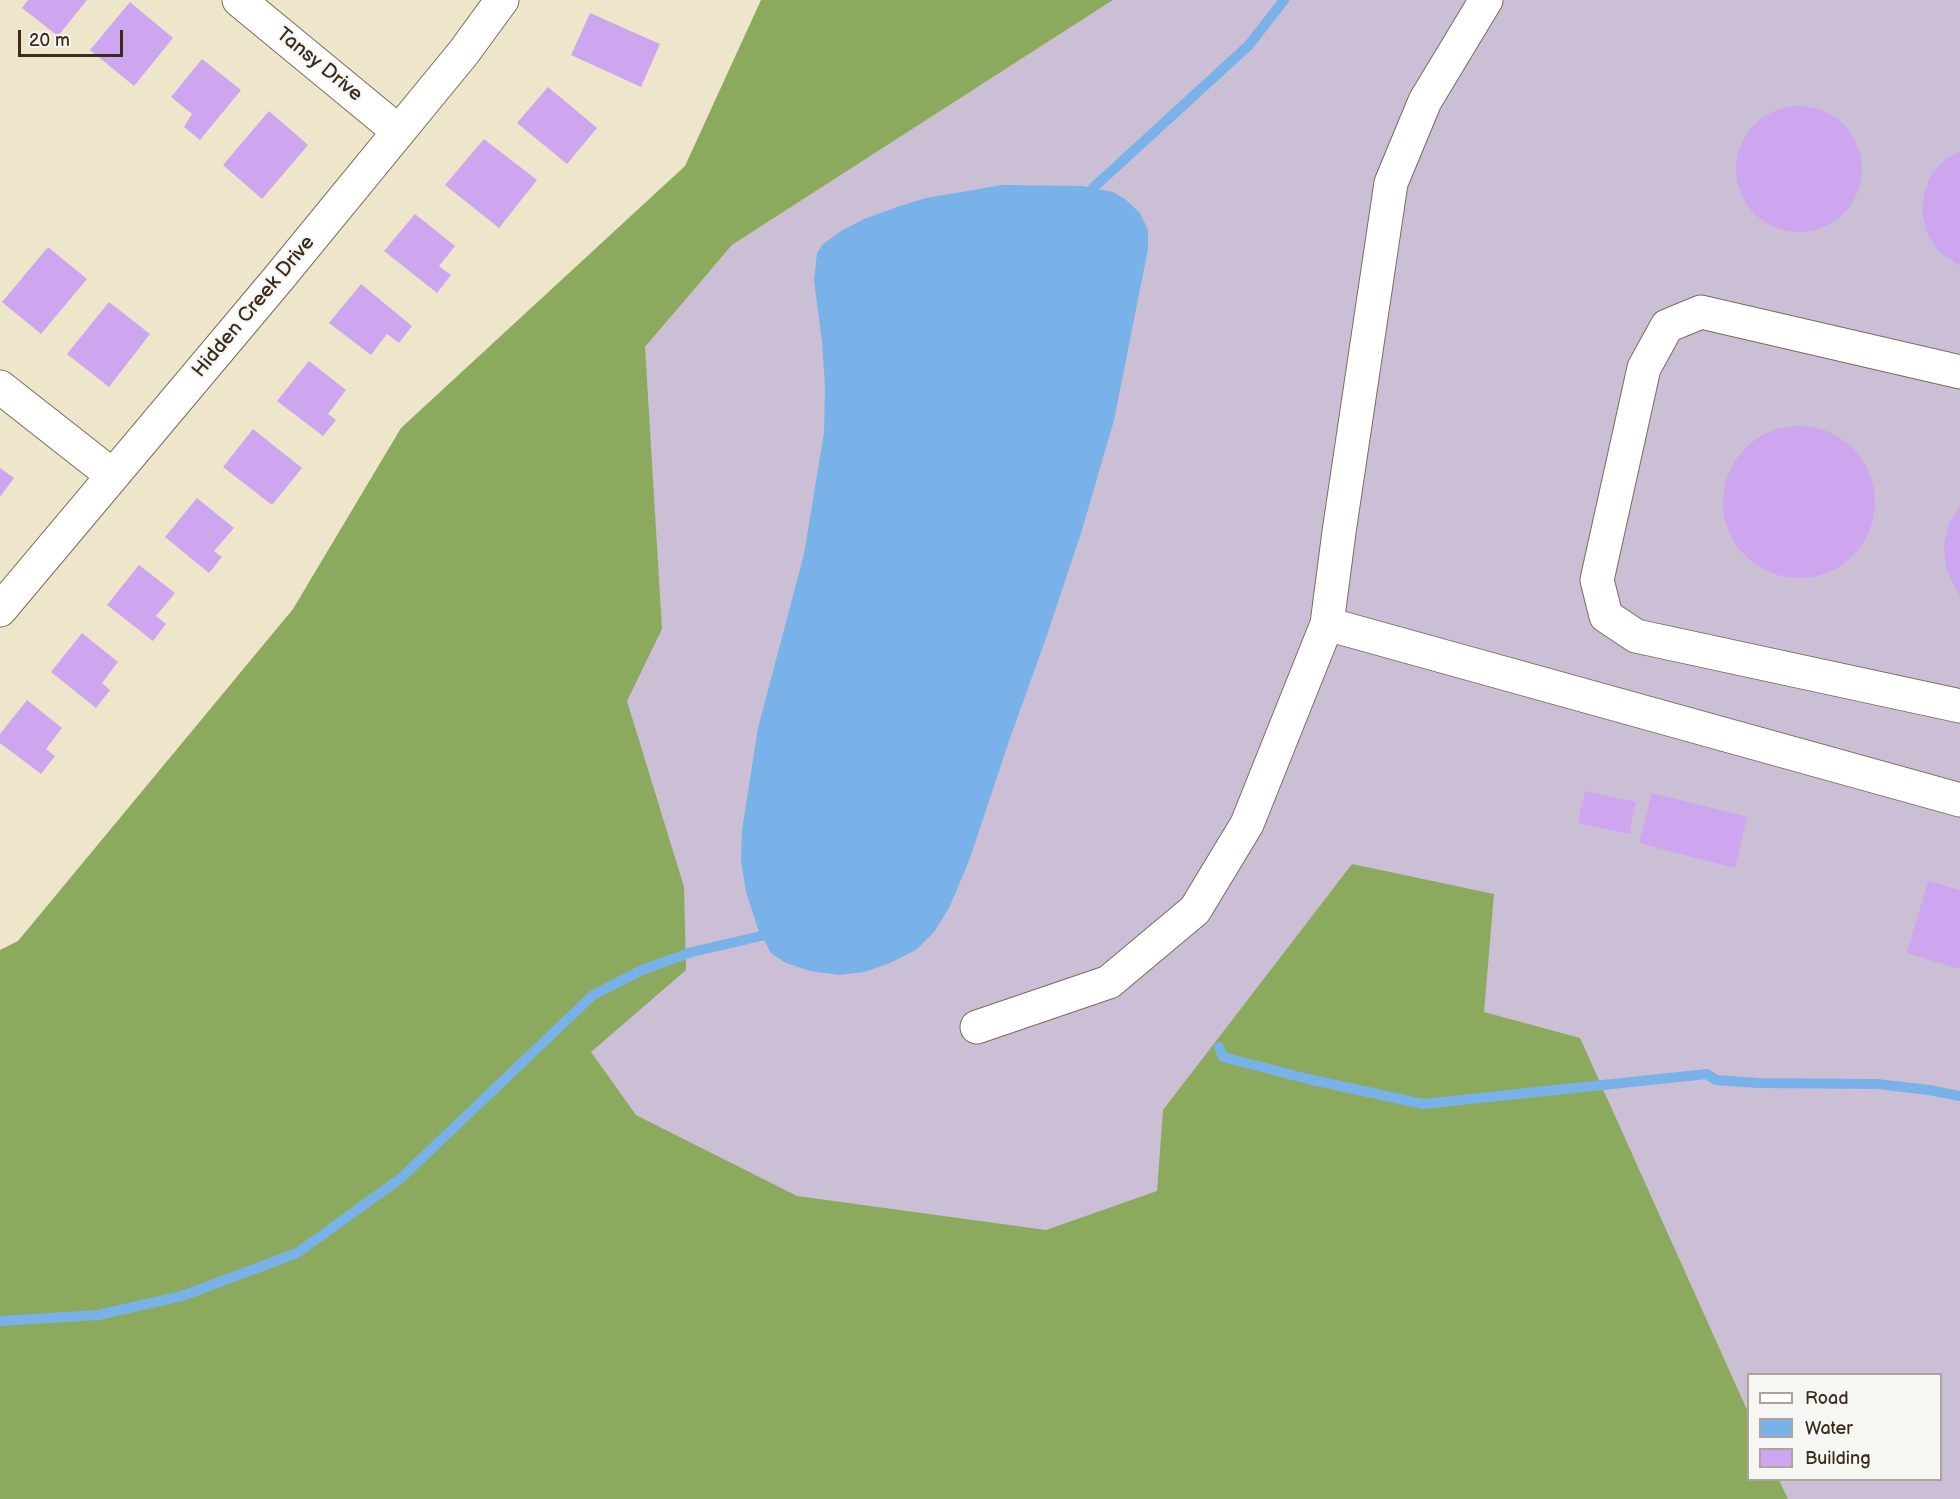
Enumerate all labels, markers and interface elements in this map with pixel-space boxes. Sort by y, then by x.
scale bar [21,18,126,56]
street label: Tansy Drive [271,23,367,107]
text: 20 m [29,30,70,51]
street label: Hidden Creek Drive [188,231,320,383]
legend [1747,1373,1942,1481]
text: Road [1805,1388,1849,1409]
text: Water [1805,1418,1853,1439]
text: Building [1805,1448,1871,1469]

